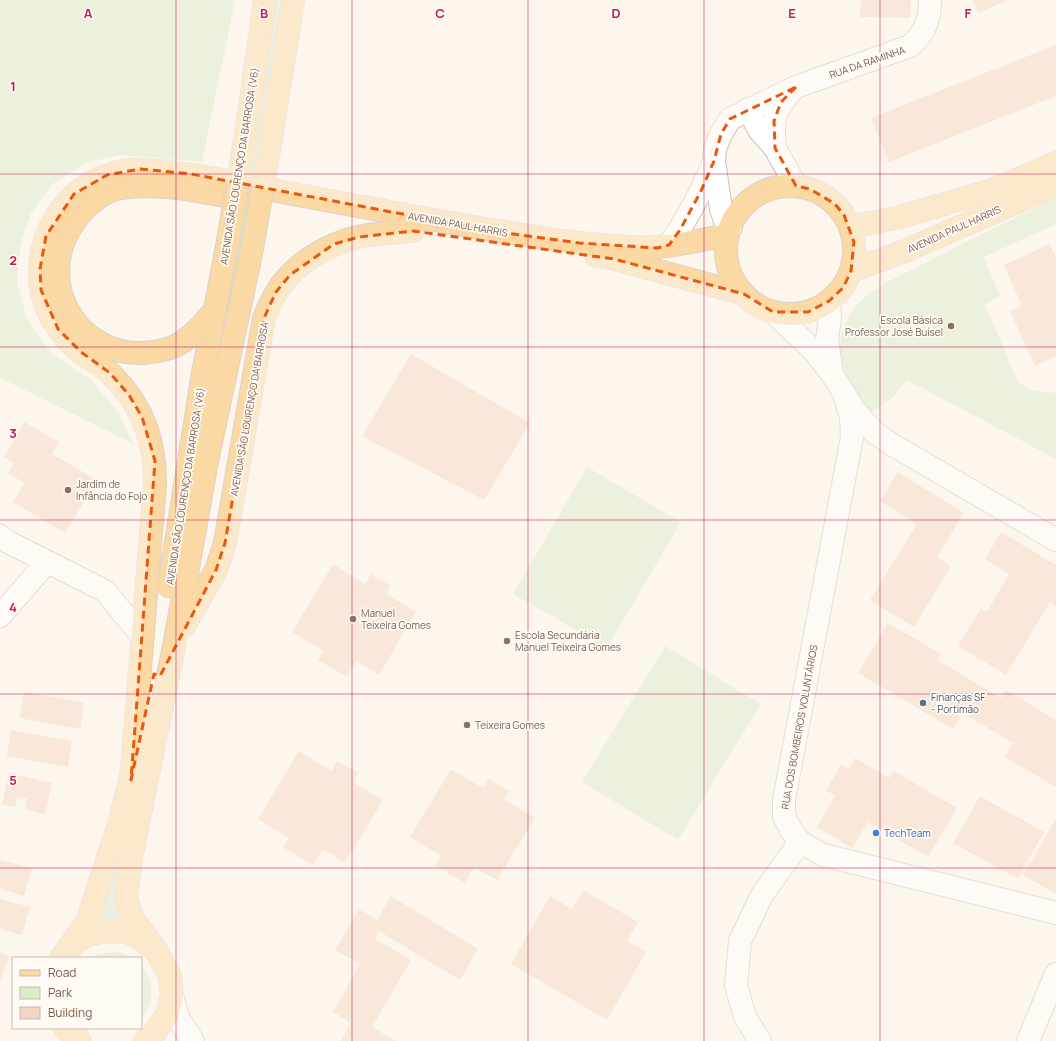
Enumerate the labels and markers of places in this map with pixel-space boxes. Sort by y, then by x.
place label: Escola Básica Professor José Buísel [845,313,943,339]
marker: Escola Básica Professor José Buísel [946,321,956,331]
place label: Jardim de Infância do Fojo [76,477,148,503]
marker: Jardim de Infância do Fojo [63,485,73,495]
place label: Manuel Teixeira Gomes [361,606,431,632]
marker: Manuel Teixeira Gomes [348,614,358,624]
place label: Escola Secundária Manuel Teixeira Gomes [515,628,621,654]
marker: Escola Secundária Manuel Teixeira Gomes [502,636,512,646]
place label: Finanças SF - Portimão [931,690,985,716]
marker: Finanças SF - Portimão [918,698,928,708]
place label: Teixeira Gomes [475,718,545,732]
marker: Teixeira Gomes [462,720,472,730]
place label: TechTeam [884,826,931,840]
marker: TechTeam [871,828,881,838]

